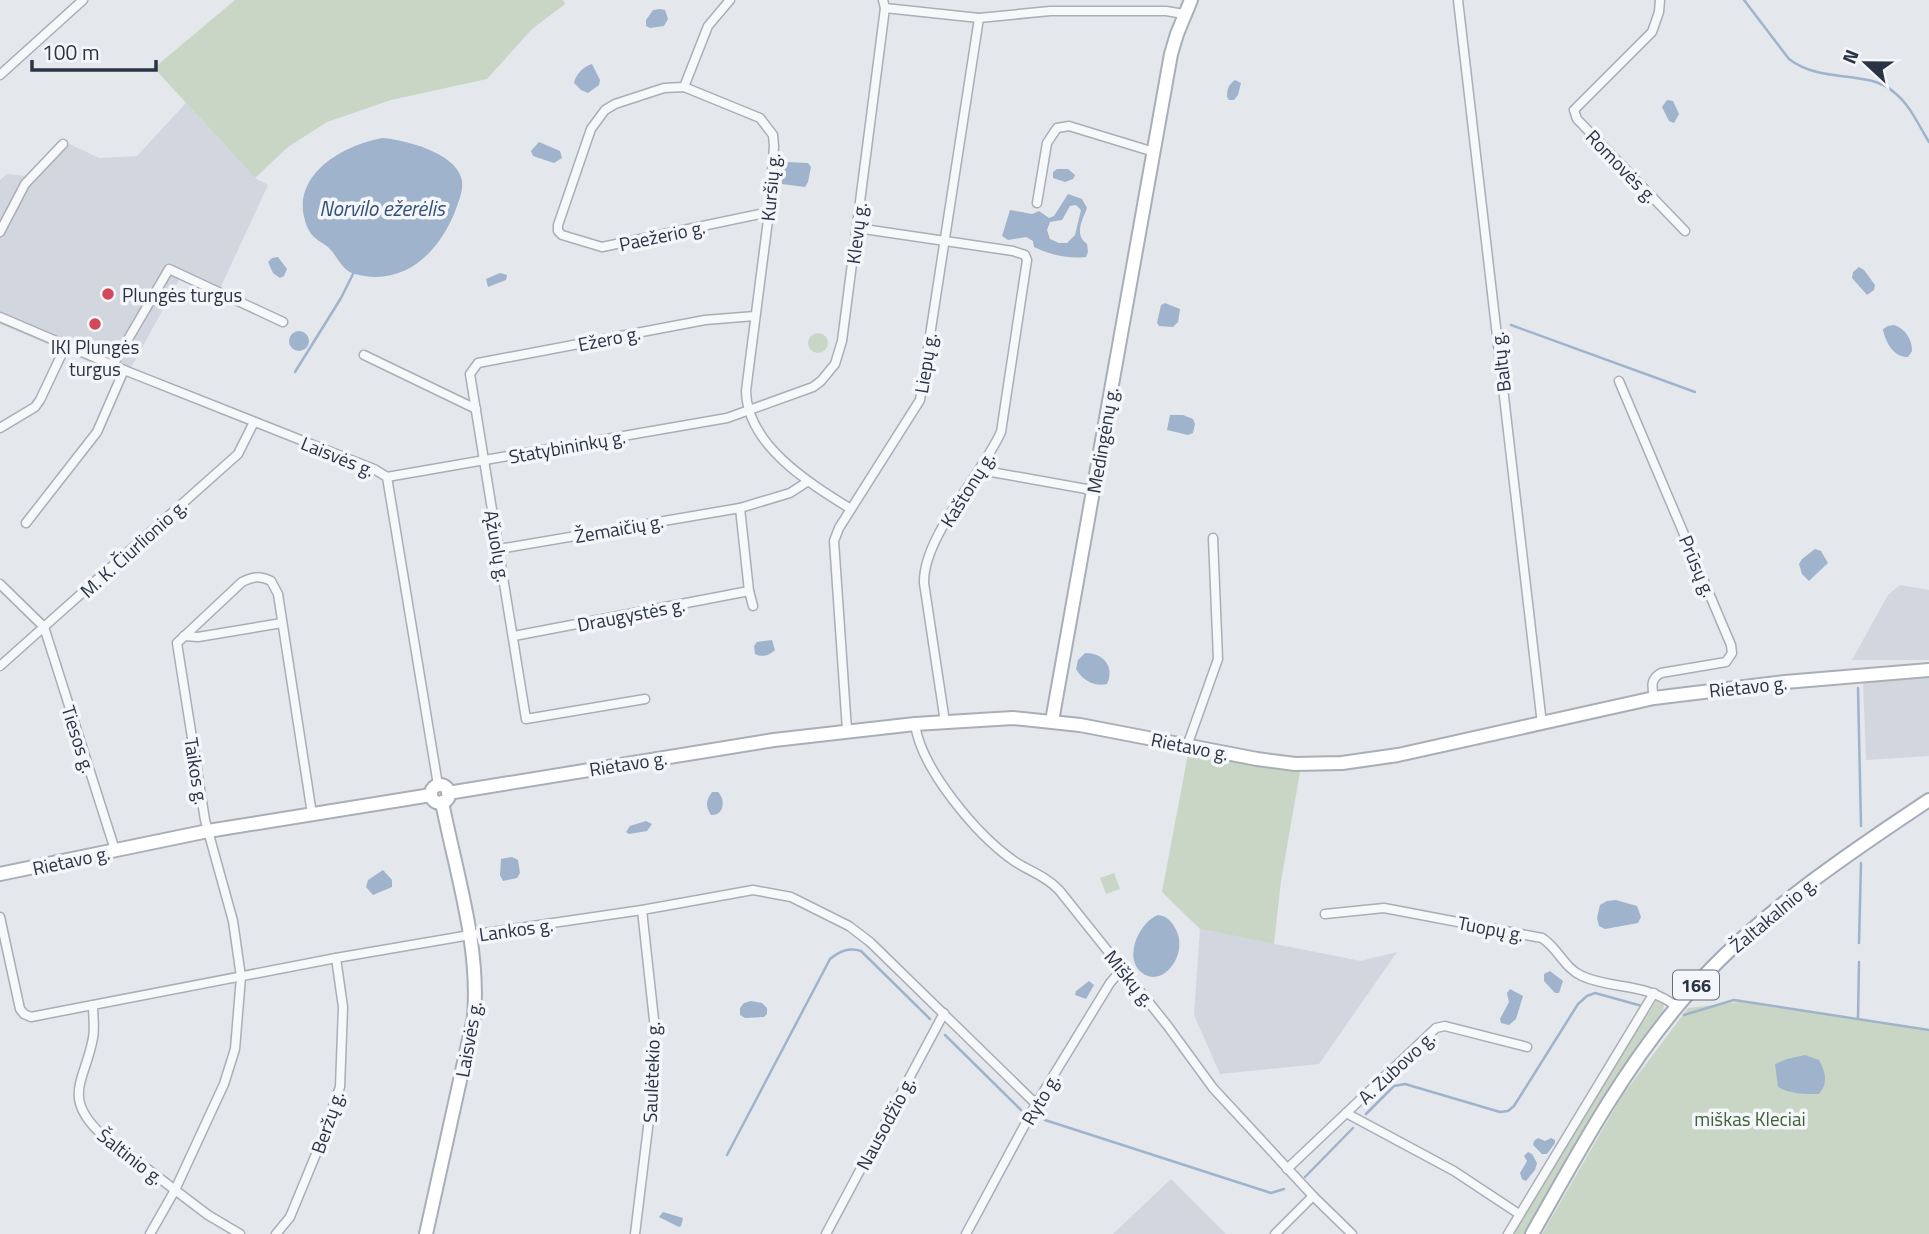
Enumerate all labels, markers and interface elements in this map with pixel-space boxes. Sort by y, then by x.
scale bar [32,28,156,72]
north arrow [1831,28,1901,98]
text: 100 m [42,36,99,68]
text: N [1834,45,1866,68]
street label: Romovės g. [1579,123,1665,209]
street label: Kuršių g. [753,152,787,222]
water label: Norvilo ežerėlis [319,192,447,224]
street label: Klevų g. [838,201,874,265]
street label: Paežerio g. [616,212,708,258]
place label: Plungės turgus [122,280,242,309]
marker: Plungės turgus [100,286,116,302]
marker: IKI Plungės turgus [87,316,103,332]
street label: Ežero g. [575,318,643,358]
street label: Baltų g. [1482,330,1518,394]
street label: Liepų g. [906,331,944,395]
place label: IKI Plungės turgus [51,332,139,383]
street label: Medingėnų g. [1078,385,1126,495]
street label: Statybininkų g. [506,421,628,471]
street label: Laisvės g. [297,428,379,484]
street label: Kaštonų g. [932,446,1002,532]
street label: M. K. Čiurlionio g. [73,492,193,604]
street label: Žemaičių g. [572,506,666,550]
street label: Ąžuolų g. [477,508,519,584]
street label: Prūsų g. [1672,530,1724,602]
street label: Draugystės g. [575,589,687,639]
street label: Rietavo g. [1707,667,1789,705]
street label: Tiesos g. [54,701,104,777]
street label: Rietavo g. [1149,724,1231,768]
street label: Taikos g. [177,735,217,807]
street label: Rietavo g. [587,743,669,783]
street label: Rietavo g. [30,838,112,882]
street label: Žaltakalnio g. [1723,869,1823,959]
street label: Tuopų g. [1456,907,1526,949]
street label: Lankos g. [477,909,555,949]
street label: Miškų g. [1098,943,1162,1013]
road number: 166 [1673,970,1719,1000]
street label: Laisvės g. [447,999,489,1079]
street label: Saulėtekio g. [635,1021,667,1123]
street label: A. Zubovo g. [1351,1023,1441,1111]
street label: Ryto g. [1014,1068,1066,1130]
street label: Nausodžio g. [848,1071,922,1175]
street label: Beržų g. [303,1087,351,1157]
park label: miškas Kleciai [1694,1104,1806,1133]
street label: Šaltinio g. [92,1121,170,1191]

